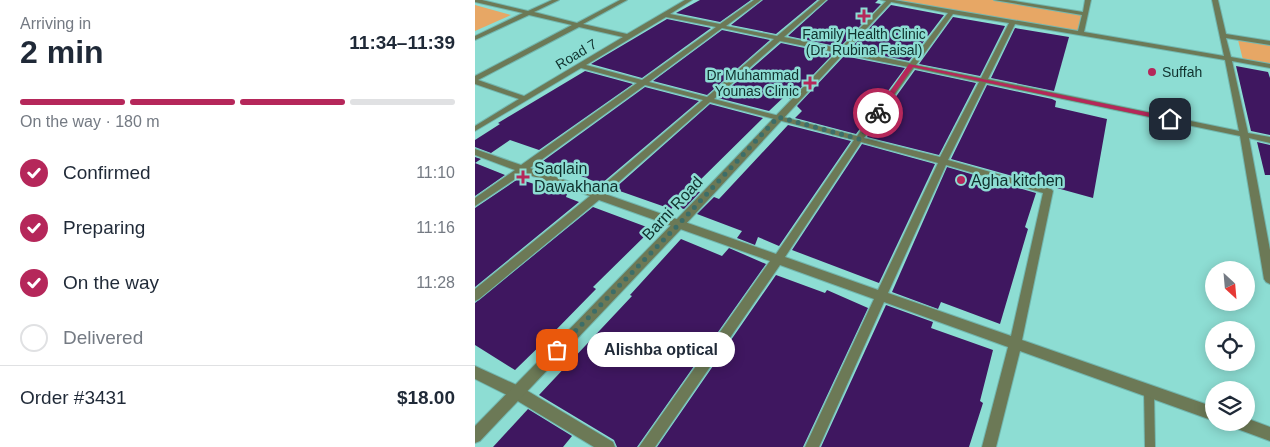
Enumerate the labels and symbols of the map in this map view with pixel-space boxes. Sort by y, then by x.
marker: Family Health Clinic (Dr. Rubina Faisal) [857,9,871,23]
place label: Family Health Clinic (Dr. Rubina Faisal) [802,26,926,58]
street label: Road 7 [553,35,600,72]
place label: Suffah [1162,64,1202,80]
marker: Suffah [1146,66,1158,78]
place label: Dr Muhammad Younas Clinic [706,67,799,99]
marker: Dr Muhammad Younas Clinic [803,76,817,90]
courier [853,88,903,138]
pin [1149,98,1191,140]
place label: Saqlain Dawakhana [534,160,619,195]
marker: Saqlain Dawakhana [516,170,530,184]
place label: Agha kitchen [971,172,1064,189]
street label: Barni Road [639,173,706,243]
marker: Agha kitchen [955,174,967,186]
north arrow [1205,261,1255,311]
pin [536,329,578,371]
callout: Alishba optical [587,332,735,368]

